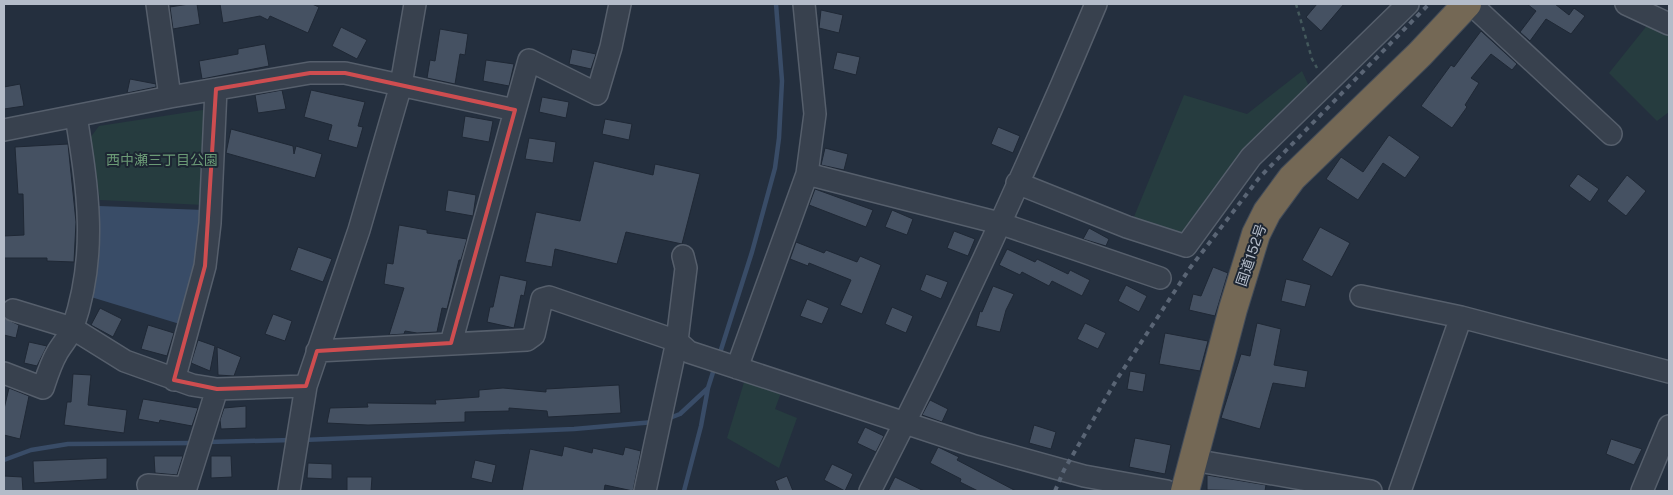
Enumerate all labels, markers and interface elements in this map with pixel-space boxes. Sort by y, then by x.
park label: 西中瀬三丁目公園 [106,152,218,168]
street label: 国道152号 [1233,222,1269,288]

